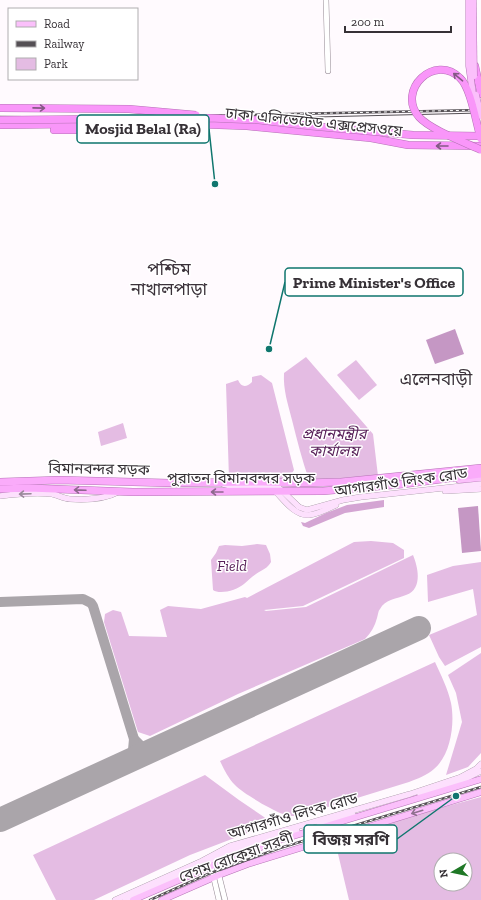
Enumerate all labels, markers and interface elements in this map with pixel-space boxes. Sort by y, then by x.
legend [8,8,138,80]
scale bar [345,8,451,34]
text: 200 m [351,15,385,29]
text: Road [44,17,70,31]
text: Railway [44,37,85,51]
text: Park [44,57,69,71]
one-way arrow [453,73,464,82]
street label: ঢাকা এলিভেটেড এক্সপ্রেসওয়ে [224,104,404,140]
one-way arrow [32,105,45,112]
callout: Mosjid Belal (Ra) [77,115,209,143]
text: Mosjid Belal (Ra) [85,119,201,138]
one-way arrow [436,142,449,150]
district label: পশ্চিম নাখালপাড়া [130,259,208,299]
callout: Prime Minister's Office [285,268,463,296]
text: Prime Minister's Office [293,273,456,292]
district label: এলেনবাড়ী [400,369,473,389]
park label: প্রধানমন্ত্রীর কার্যালয় [302,425,369,460]
street label: বিমানবন্দর সড়ক [47,459,151,479]
street label: আগারগাঁও লিংক রোড [332,464,469,500]
street label: পুরাতন বিমানবন্দর সড়ক [167,469,316,487]
one-way arrow [74,487,87,494]
one-way arrow [211,488,224,496]
one-way arrow [19,491,32,498]
park label: Field [217,557,247,575]
street label: আগারগাঁও লিংক রোড [225,789,360,843]
one-way arrow [411,809,424,816]
callout: বিজয় সরণি [304,825,397,853]
street label: বেগম রোকেয়া সরণী [176,828,297,886]
text: বিজয় সরণি [312,830,390,849]
north arrow [433,852,473,892]
text: N [436,868,451,879]

